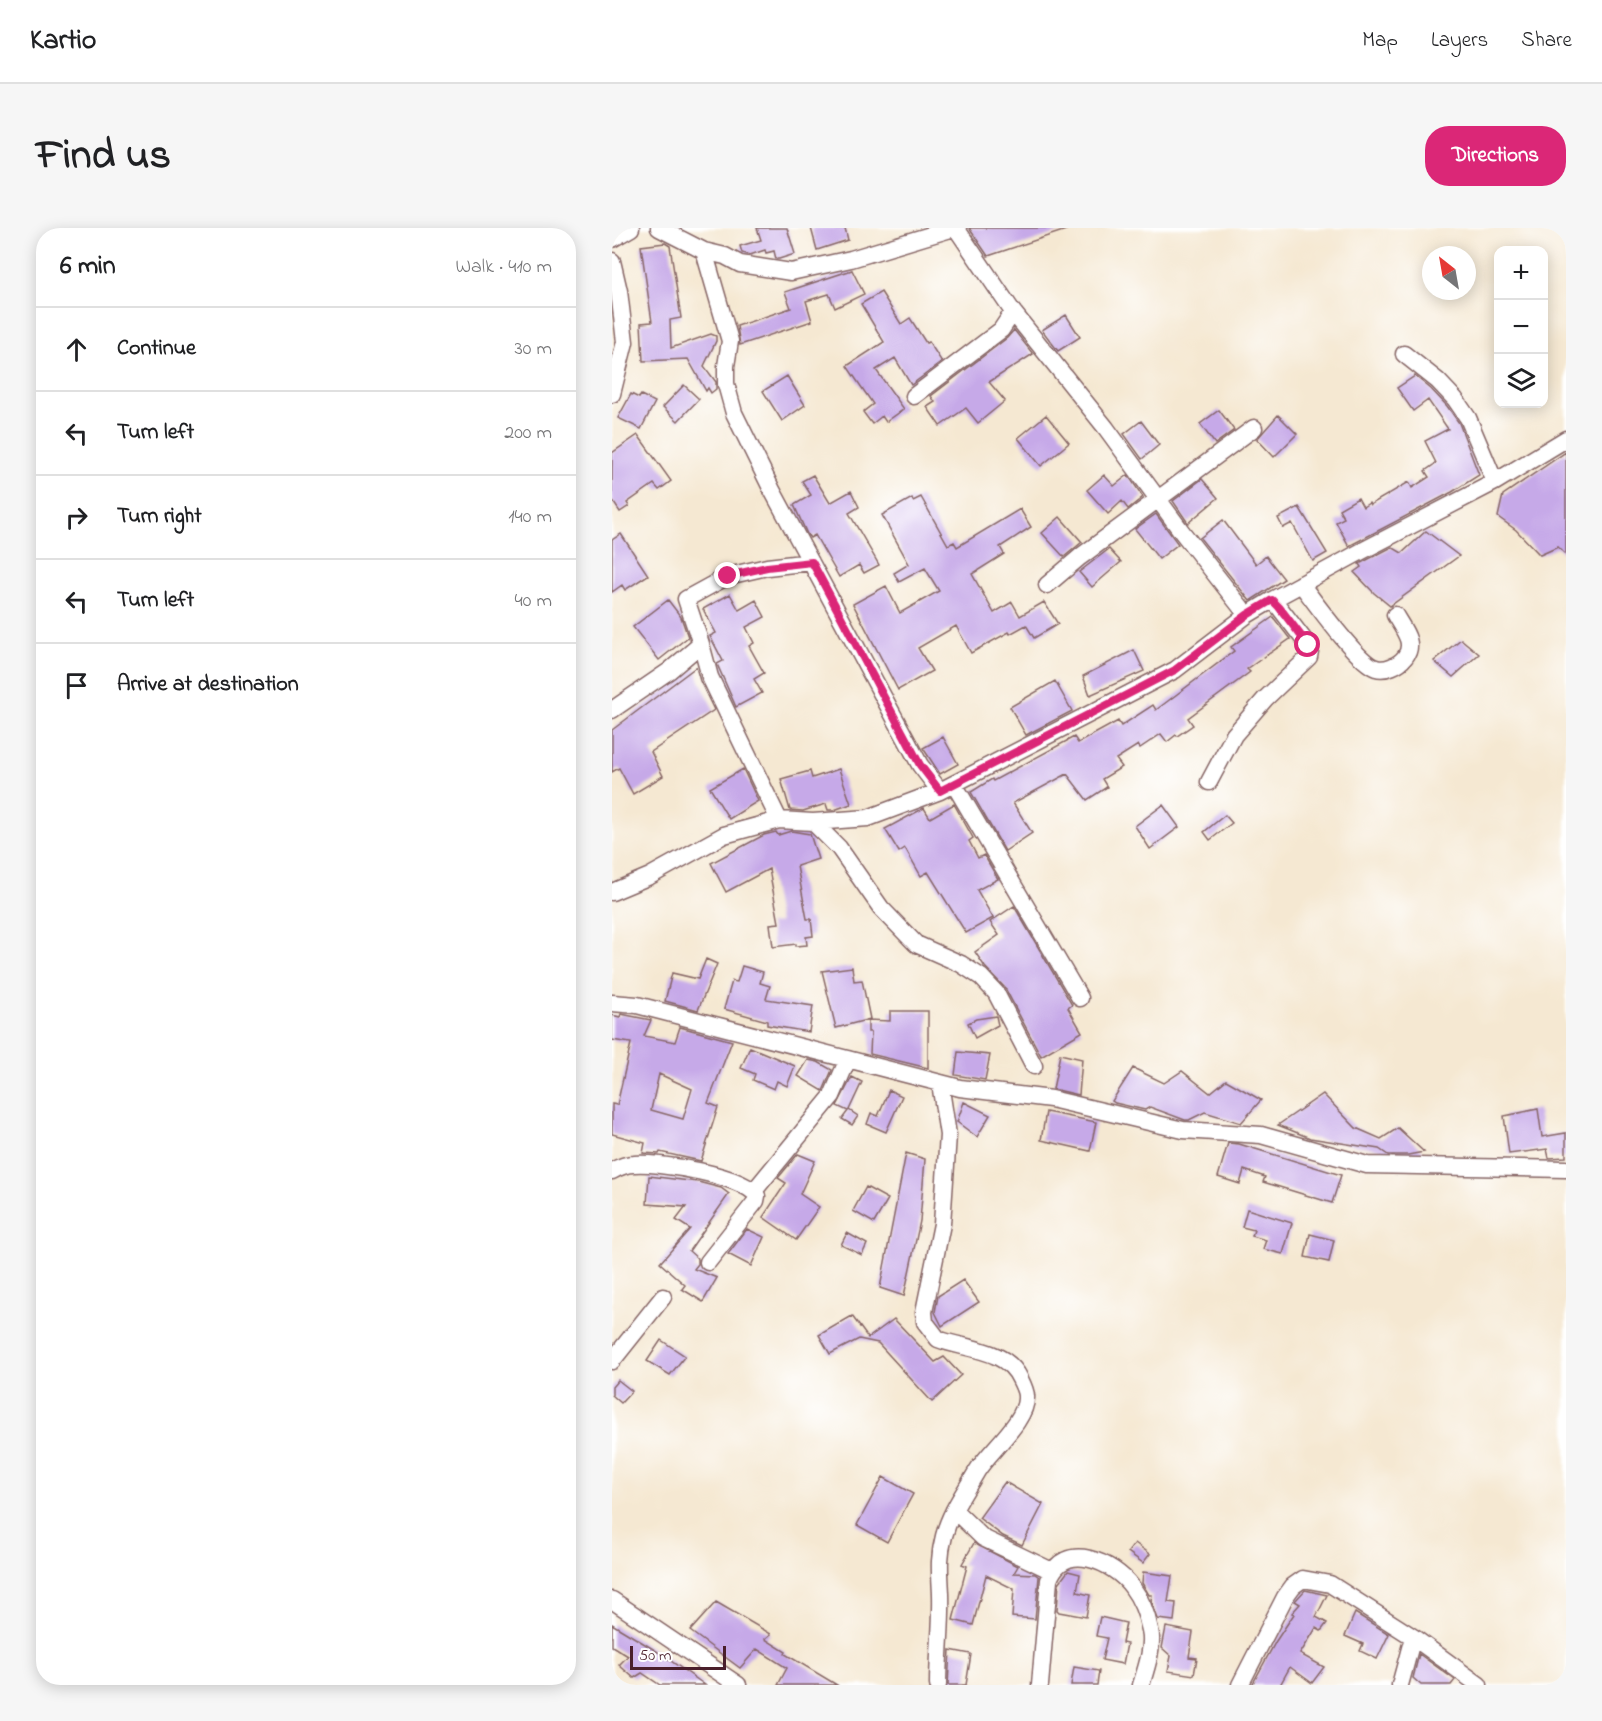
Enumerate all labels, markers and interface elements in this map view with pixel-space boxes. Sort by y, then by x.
text: Kartio [30,21,96,62]
text: Map [1362,26,1398,56]
text: Layers [1431,26,1488,56]
text: Share [1521,26,1572,56]
text: Find us [36,126,171,187]
button: Directions [1425,126,1566,186]
north arrow [1422,246,1476,300]
map controls [1494,246,1548,408]
button: + [1494,246,1548,300]
text: 6 min [60,248,116,286]
text: Walk · 410 m [456,253,552,282]
button: − [1494,300,1548,354]
icon: ahead [60,333,93,366]
text: Continue [117,333,196,365]
text: 30 m [515,335,552,364]
button: layers [1494,354,1548,408]
icon: left [60,417,93,450]
text: Turn left [117,417,194,449]
text: 200 m [504,419,552,448]
icon: right [60,501,93,534]
text: Turn right [117,501,202,533]
text: 140 m [508,503,552,532]
route end [714,562,740,588]
icon: left [60,585,93,618]
text: Turn left [117,585,194,617]
text: 40 m [515,587,552,616]
route start [1294,631,1320,657]
icon: arrive [60,669,93,702]
text: Arrive at destination [117,669,299,701]
scale bar [630,1643,726,1670]
text: 50 m [639,1644,671,1668]

